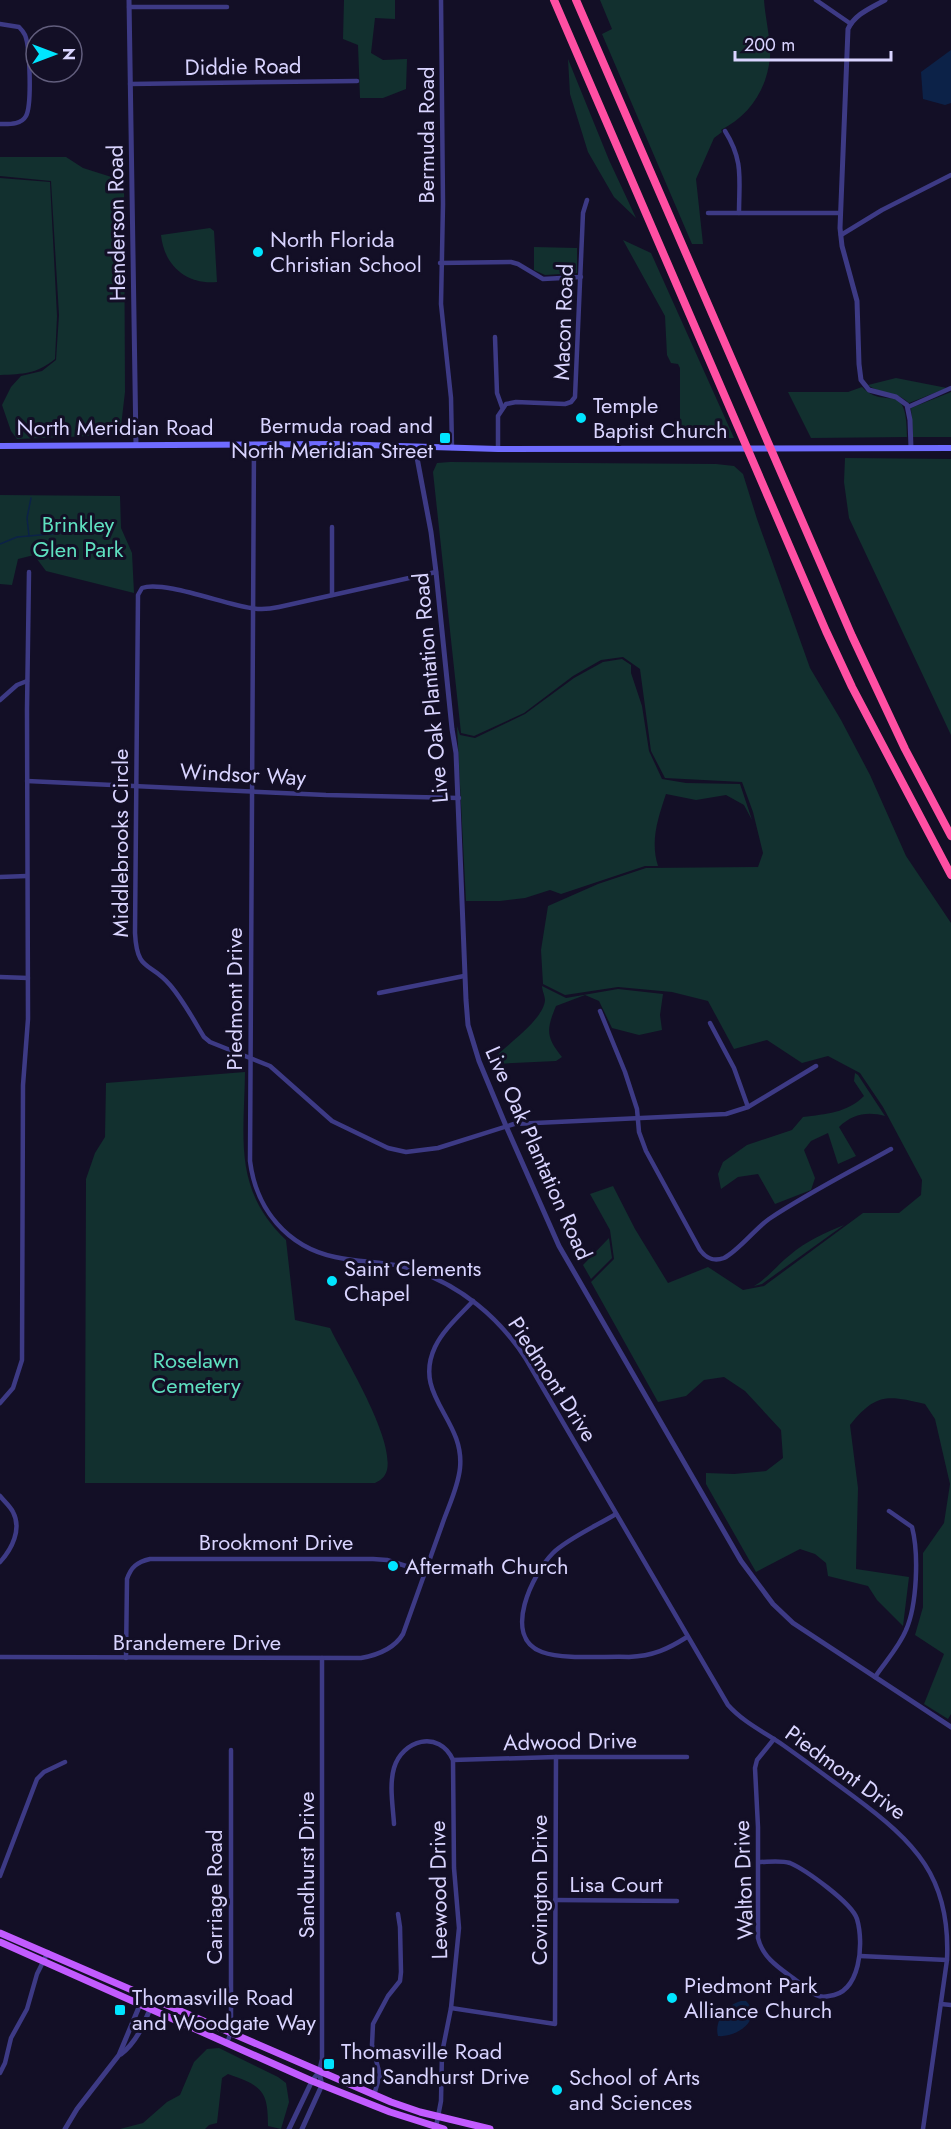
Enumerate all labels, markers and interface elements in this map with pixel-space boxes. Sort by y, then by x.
north arrow [24,24,84,84]
scale bar [735,24,891,62]
text: 200 m [744,32,795,58]
text: N [57,48,80,60]
street label: Diddie Road [184,49,302,83]
street label: Bermuda Road [410,66,442,204]
street label: Henderson Road [99,144,133,302]
place label: North Florida Christian School [270,223,422,280]
marker: North Florida Christian School [251,245,265,259]
street label: Macon Road [545,263,581,381]
place label: Temple Baptist Church [593,389,728,446]
place label: Bermuda road and North Meridian Street [231,409,434,466]
street label: North Meridian Road [17,411,213,443]
marker: Temple Baptist Church [574,411,588,425]
marker: Bermuda road and North Meridian Street [438,431,452,445]
park label: Brinkley Glen Park [33,508,124,565]
street label: Live Oak Plantation Road [404,572,456,804]
street label: Middlebrooks Circle [104,749,136,937]
street label: Windsor Way [179,755,307,793]
street label: Piedmont Drive [218,927,250,1071]
street label: Live Oak Plantation Road [477,1041,601,1265]
place label: Saint Clements Chapel [344,1252,482,1309]
marker: Saint Clements Chapel [325,1274,339,1288]
street label: Piedmont Drive [501,1310,605,1448]
park label: Roselawn Cemetery [151,1344,241,1401]
street label: Brookmont Drive [199,1526,353,1558]
place label: Aftermath Church [405,1550,569,1582]
marker: Aftermath Church [386,1559,400,1573]
street label: Brandemere Drive [113,1626,281,1658]
street label: Piedmont Drive [779,1717,913,1827]
street label: Adwood Drive [503,1724,637,1758]
street label: Sandhurst Drive [290,1791,322,1939]
street label: Covington Drive [523,1815,555,1965]
street label: Leewood Drive [421,1820,455,1960]
street label: Walton Drive [725,1820,761,1940]
street label: Carriage Road [198,1830,230,1964]
street label: Lisa Court [569,1868,663,1900]
place label: Piedmont Park Alliance Church [684,1969,832,2026]
place label: Thomasville Road and Woodgate Way [132,1981,316,2038]
marker: Piedmont Park Alliance Church [665,1991,679,2005]
marker: Thomasville Road and Woodgate Way [113,2003,127,2017]
place label: Thomasville Road and Sandhurst Drive [341,2035,529,2092]
marker: Thomasville Road and Sandhurst Drive [322,2057,336,2071]
place label: School of Arts and Sciences [569,2061,700,2118]
marker: School of Arts and Sciences [550,2083,564,2097]

